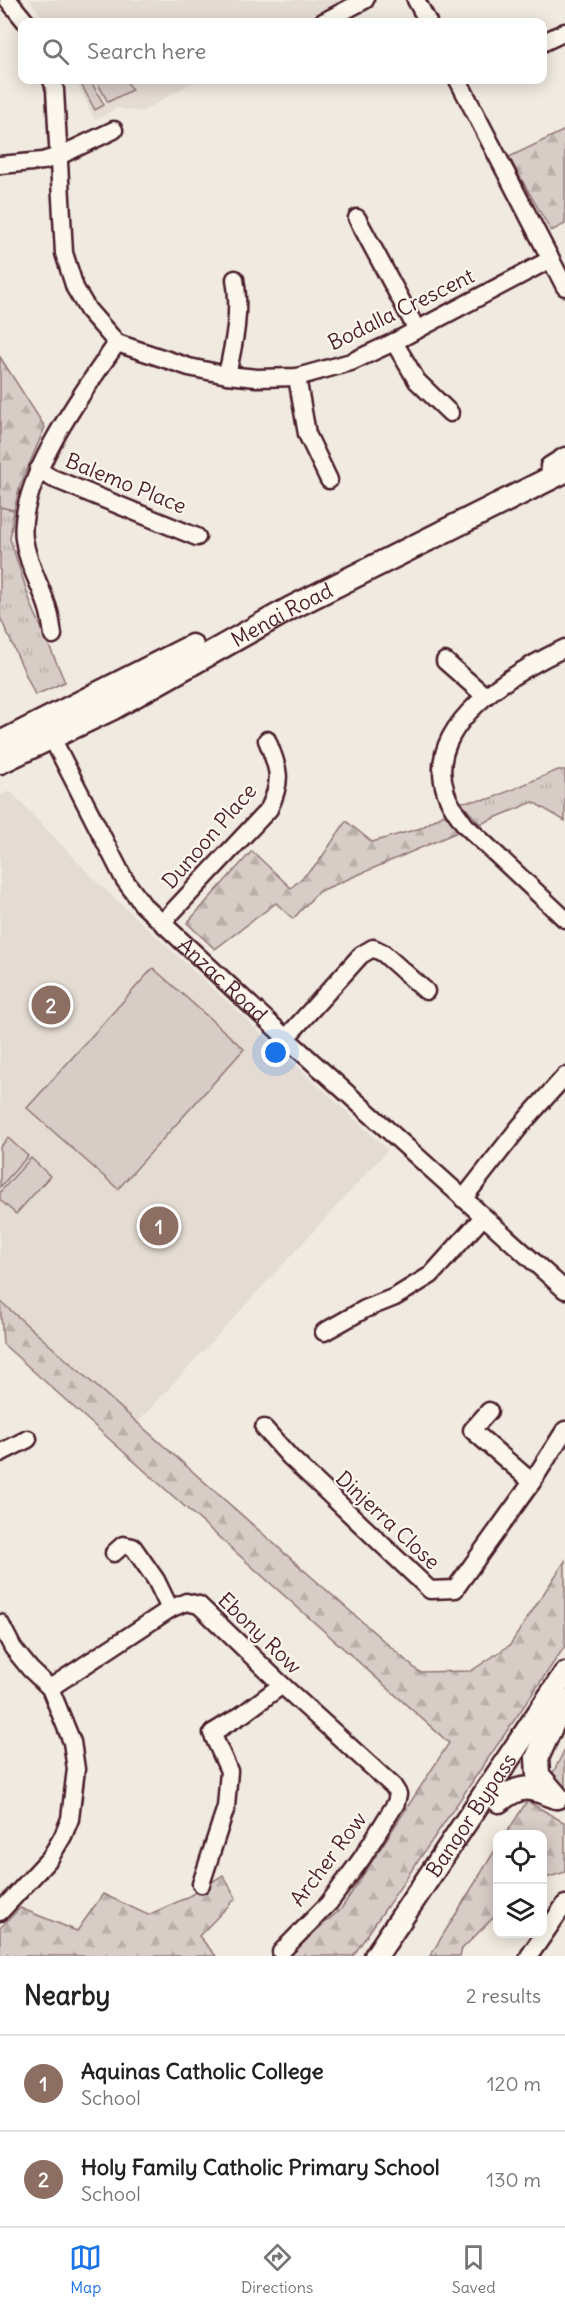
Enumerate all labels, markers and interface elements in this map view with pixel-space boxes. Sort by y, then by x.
search box [18,18,547,84]
icon: search [39,35,72,68]
text: Search here [87,37,206,65]
street label: Bodalla Crescent [323,262,479,356]
street label: Balemo Place [62,447,190,519]
street label: Menai Road [226,576,337,653]
street label: Dunoon Place [156,778,262,894]
street label: Anzac Road [173,931,274,1028]
pin: 2 [32,982,70,1028]
your location [261,1038,290,1067]
pin: 1 [140,1204,178,1248]
street label: Dinjerra Close [330,1465,446,1575]
street label: Ebony Row [212,1586,308,1680]
street label: Bangor Bypass [419,1748,522,1882]
street label: Archer Row [284,1807,372,1911]
map controls [493,1830,547,1938]
button: locate [493,1830,547,1884]
button: layers [493,1884,547,1938]
text: Nearby [24,1979,110,2012]
text: 2 results [466,1983,541,2008]
text: Aquinas Catholic College [81,2057,324,2085]
text: 1 [40,2071,47,2096]
text: 120 m [487,2071,541,2096]
text: School [81,2085,141,2110]
text: Holy Family Catholic Primary School [81,2153,440,2181]
text: 2 [38,2167,49,2192]
text: 130 m [486,2167,541,2192]
text: School [81,2181,141,2206]
tab: Map [69,2241,102,2297]
tab: Directions [241,2241,313,2297]
tab: Saved [452,2241,496,2297]

